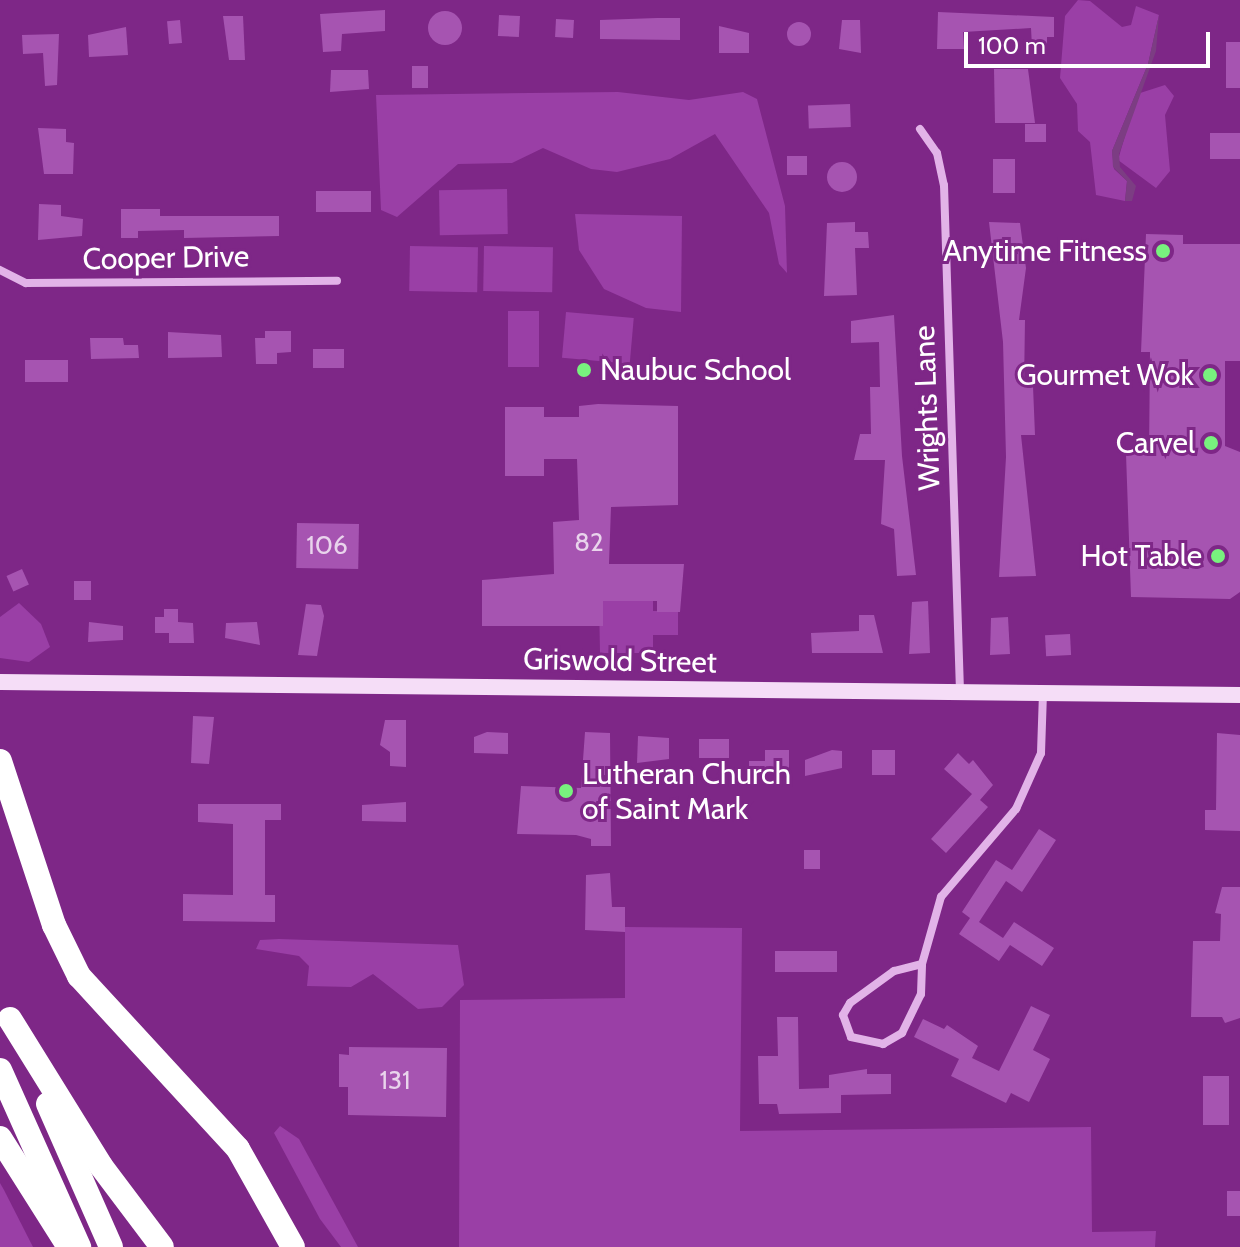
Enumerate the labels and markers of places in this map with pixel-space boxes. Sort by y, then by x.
place label: Anytime Fitness [943,233,1147,269]
marker: Anytime Fitness [1154,242,1172,260]
place label: Naubuc School [600,352,791,388]
place label: Gourmet Wok [1017,357,1194,393]
marker: Naubuc School [575,361,593,379]
marker: Gourmet Wok [1201,366,1219,384]
place label: Carvel [1116,425,1195,461]
marker: Carvel [1202,434,1220,452]
place label: Hot Table [1081,538,1202,574]
marker: Hot Table [1209,547,1227,565]
place label: Lutheran Church of Saint Mark [582,756,791,826]
marker: Lutheran Church of Saint Mark [557,782,575,800]

